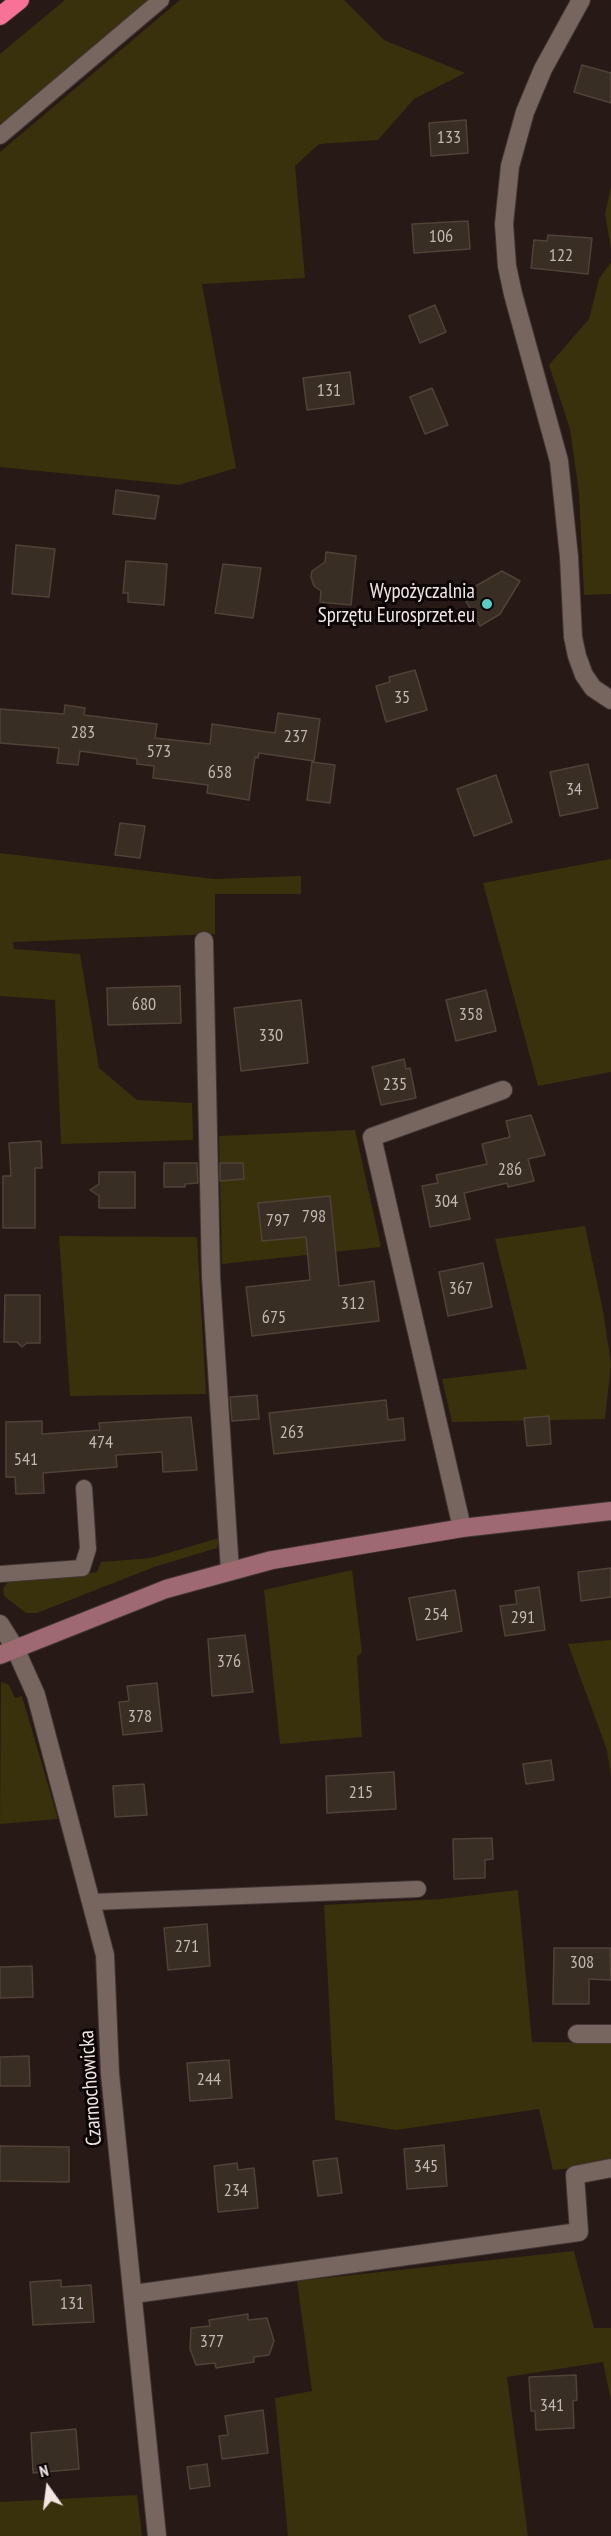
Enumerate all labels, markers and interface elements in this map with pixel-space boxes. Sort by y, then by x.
house number: 133 [437,127,461,149]
house number: 106 [429,226,453,248]
house number: 122 [549,245,573,267]
house number: 131 [317,380,341,402]
place label: Wypożyczalnia Sprzętu Eurosprzet.eu [318,579,475,629]
marker: Wypożyczalnia Sprzętu Eurosprzet.eu [480,597,494,611]
house number: 35 [394,687,410,709]
house number: 283 [71,722,95,744]
house number: 237 [284,726,308,748]
house number: 573 [147,741,171,763]
house number: 658 [208,762,232,784]
house number: 34 [566,779,582,801]
house number: 680 [132,994,156,1016]
house number: 358 [459,1004,483,1026]
house number: 330 [259,1025,283,1047]
house number: 235 [383,1074,407,1096]
house number: 286 [498,1159,522,1181]
house number: 304 [434,1191,458,1213]
house number: 798 [302,1206,326,1228]
house number: 797 [266,1210,290,1232]
house number: 367 [449,1278,473,1300]
house number: 312 [341,1293,365,1315]
house number: 675 [262,1307,286,1329]
house number: 263 [280,1422,304,1444]
house number: 474 [89,1432,113,1454]
house number: 541 [14,1449,38,1471]
house number: 254 [424,1604,448,1626]
house number: 291 [511,1607,535,1629]
house number: 376 [217,1651,241,1673]
house number: 378 [128,1706,152,1728]
house number: 215 [349,1782,373,1804]
house number: 271 [175,1936,199,1958]
house number: 308 [570,1952,594,1974]
street label: Czarnochowicka [74,2029,108,2147]
house number: 244 [197,2069,221,2091]
house number: 345 [414,2156,438,2178]
house number: 234 [224,2180,248,2202]
house number: 131 [60,2293,84,2315]
house number: 377 [200,2331,224,2353]
house number: 341 [540,2395,564,2417]
north arrow [18,2458,78,2518]
text: N [37,2460,50,2481]

